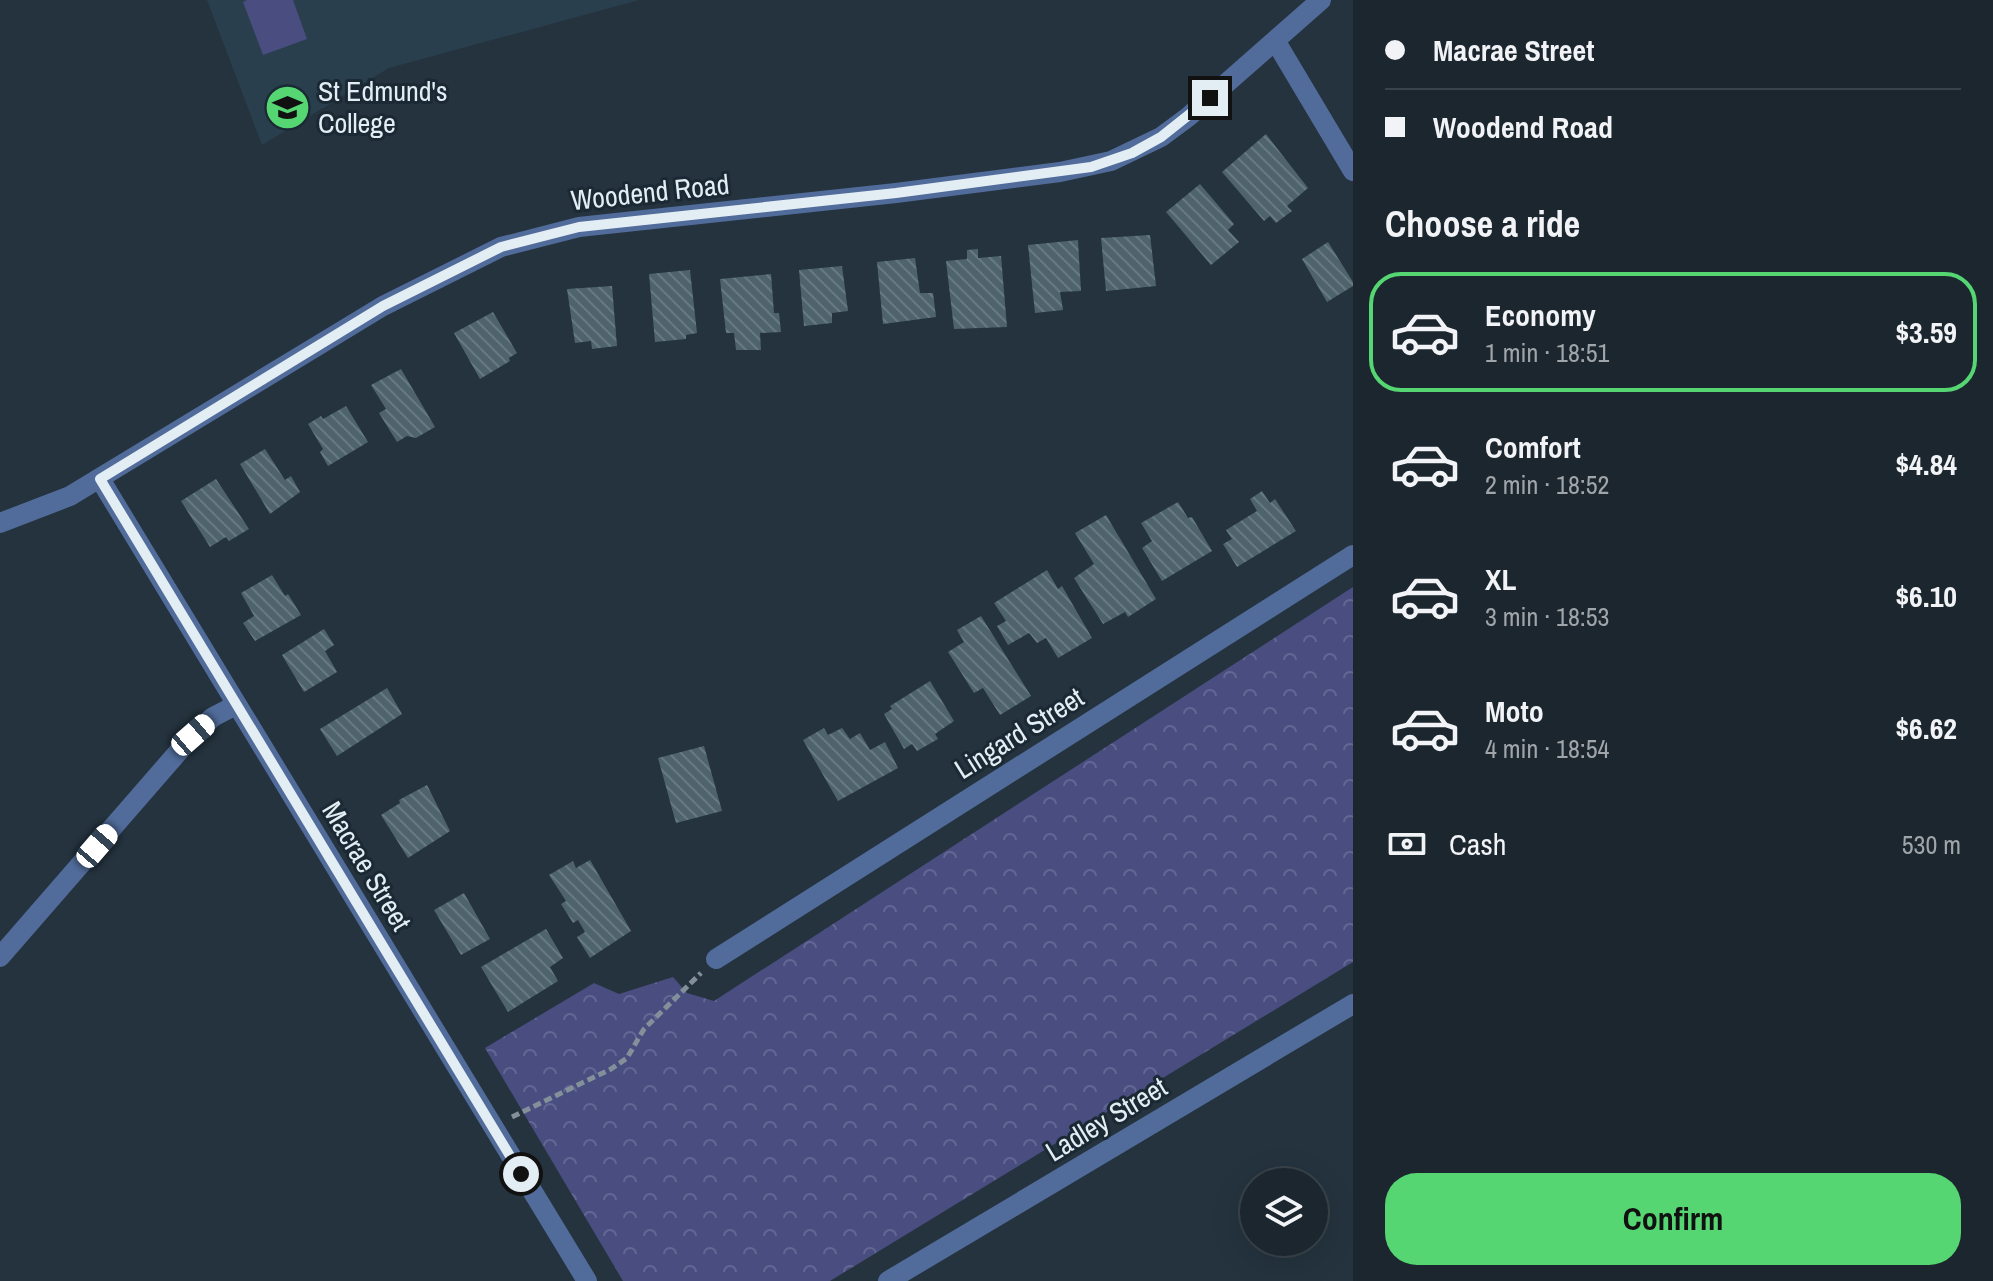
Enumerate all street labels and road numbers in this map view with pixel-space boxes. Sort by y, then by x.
street label: Woodend Road [569,165,731,219]
street label: Lingard Street [947,678,1091,788]
street label: Macrae Street [314,794,420,938]
street label: Ladley Street [1038,1068,1174,1170]

